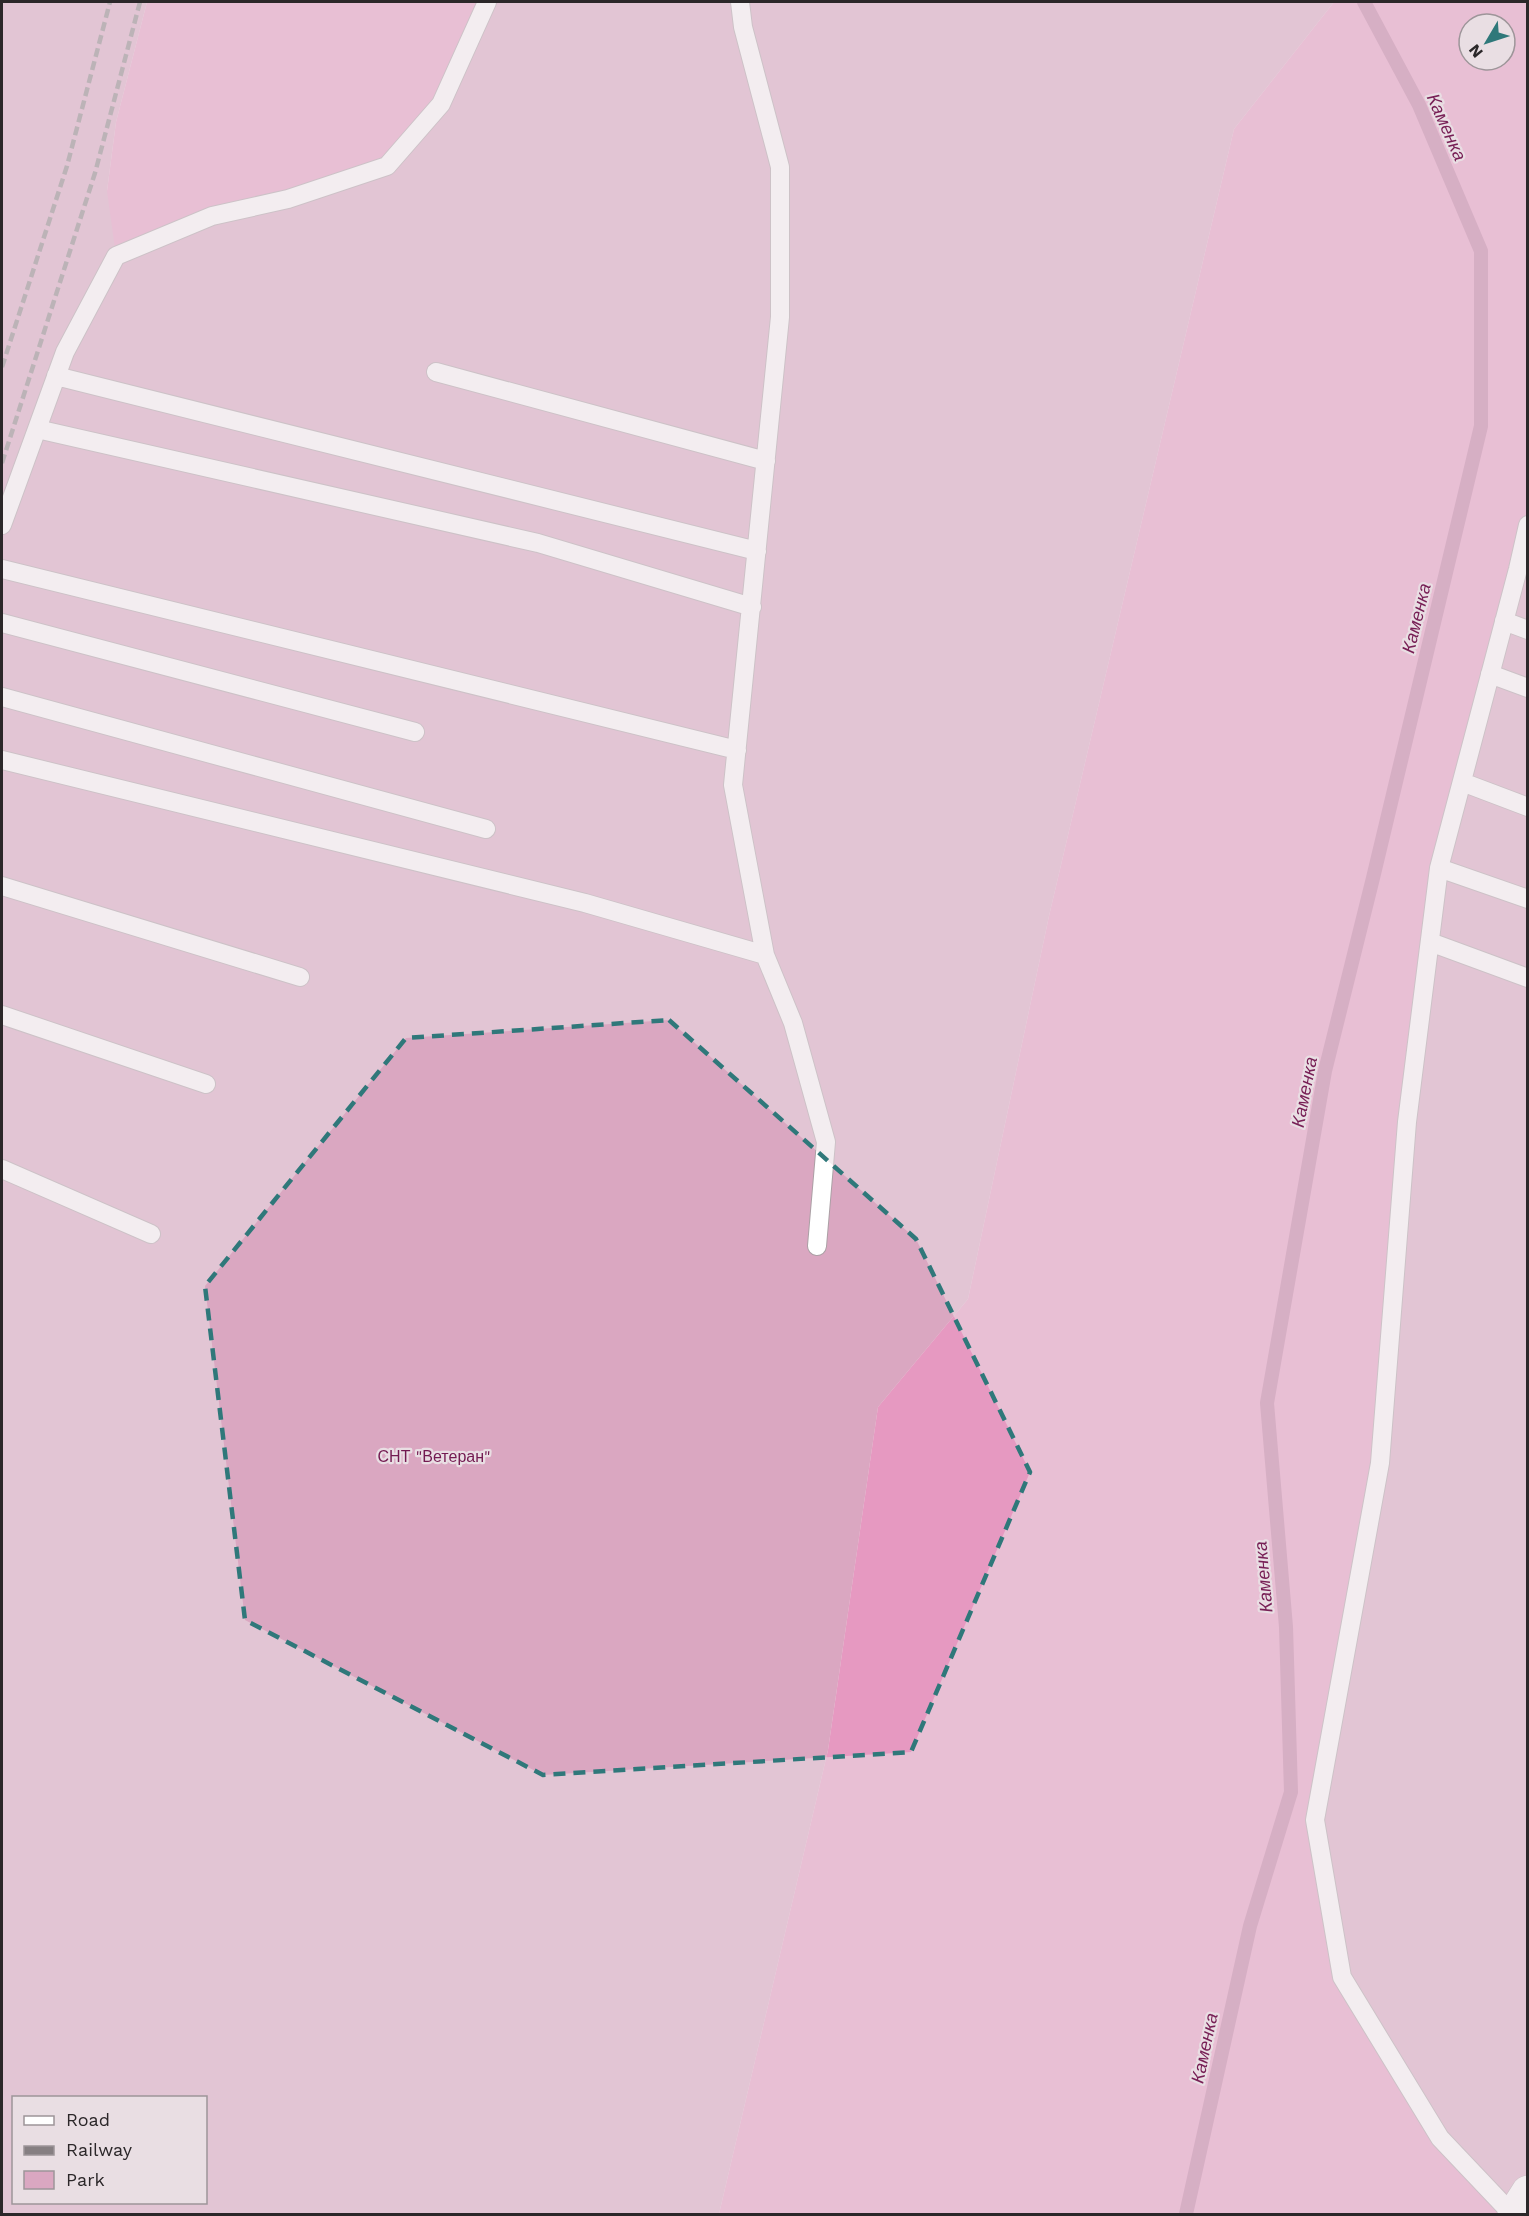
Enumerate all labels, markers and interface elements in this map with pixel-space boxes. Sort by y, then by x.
north arrow [1457,12,1517,72]
text: N [1465,41,1487,62]
water label: Каменка [1423,90,1471,164]
water label: Каменка [1397,581,1435,655]
water label: Каменка [1287,1055,1321,1129]
park label: СНТ "Ветеран" [378,1447,490,1466]
water label: Каменка [1249,1541,1277,1613]
water label: Каменка [1186,2011,1222,2085]
legend [12,2096,207,2204]
text: Road [66,2109,110,2130]
text: Railway [66,2139,133,2160]
text: Park [66,2169,105,2190]

